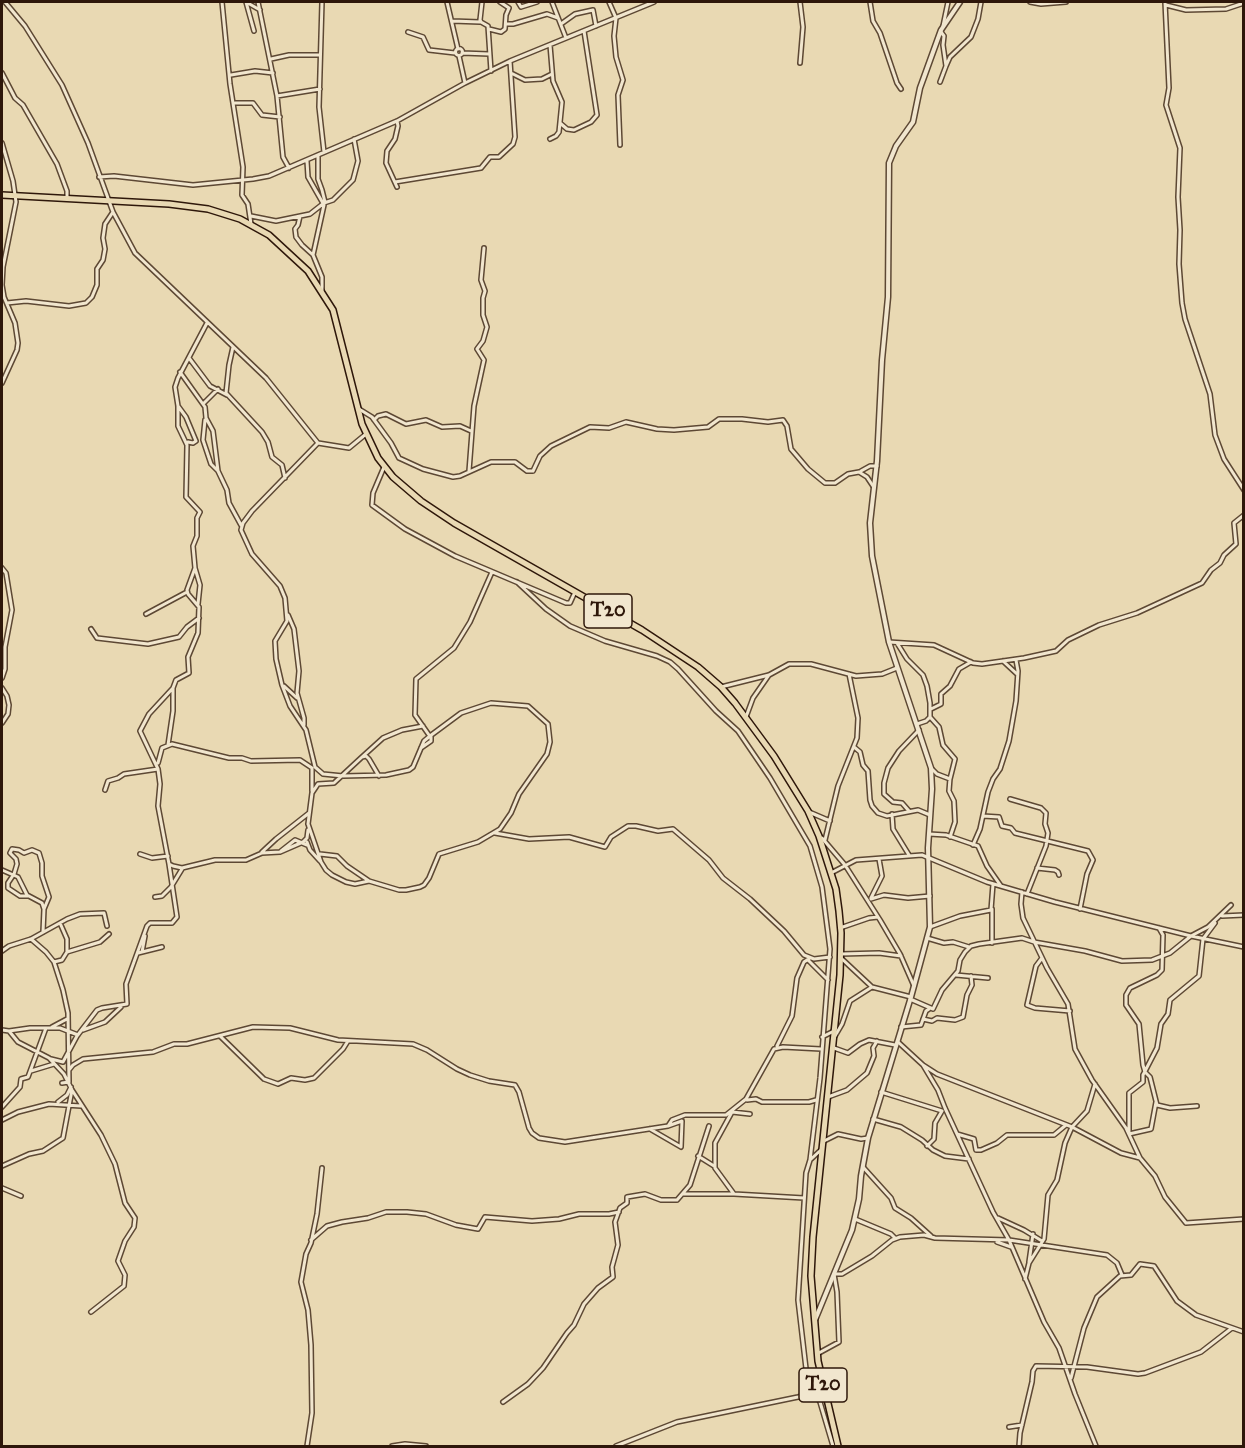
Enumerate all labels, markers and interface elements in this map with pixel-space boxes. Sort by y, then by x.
road number: T20 [584,594,632,628]
road number: T20 [799,1368,847,1402]

